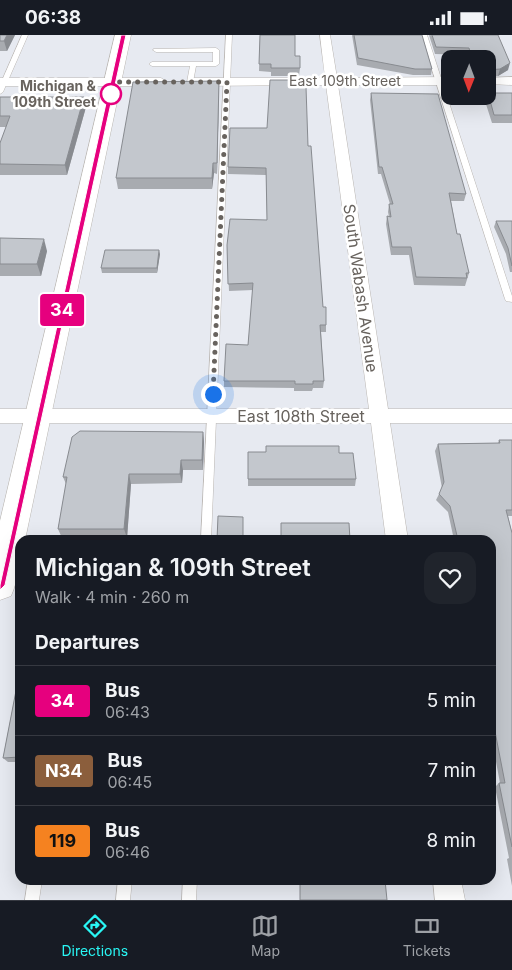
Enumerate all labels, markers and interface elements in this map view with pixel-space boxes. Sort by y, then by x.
text: 06:38 [25,6,81,29]
north arrow [441,50,496,105]
map controls [441,50,496,105]
street label: East 109th Street [289,72,401,89]
place label: Michigan & 109th Street [13,77,97,110]
marker: Michigan & 109th Street [100,83,122,105]
street label: South Wabash Avenue [339,202,383,374]
line badge: 34 [40,294,84,326]
text: 34 [50,299,74,320]
your location [201,382,226,407]
street label: East 108th Street [237,406,365,426]
button: heart [424,552,476,604]
text: Michigan & 109th Street [35,553,311,582]
text: Walk · 4 min · 260 m [35,587,189,607]
text: Departures [35,631,139,654]
text: Bus [105,679,140,702]
text: 5 min [427,689,476,712]
text: 34 [51,690,74,711]
text: 06:43 [105,702,150,722]
text: Bus [108,749,143,772]
text: 7 min [427,759,476,782]
text: N34 [45,760,83,781]
text: 06:45 [108,772,152,792]
text: Bus [105,819,140,842]
text: 8 min [426,829,476,852]
text: 119 [49,830,76,851]
text: 06:46 [105,842,150,862]
tab: Directions [61,912,128,959]
tab: Map [251,912,280,959]
tab: Tickets [403,912,451,959]

